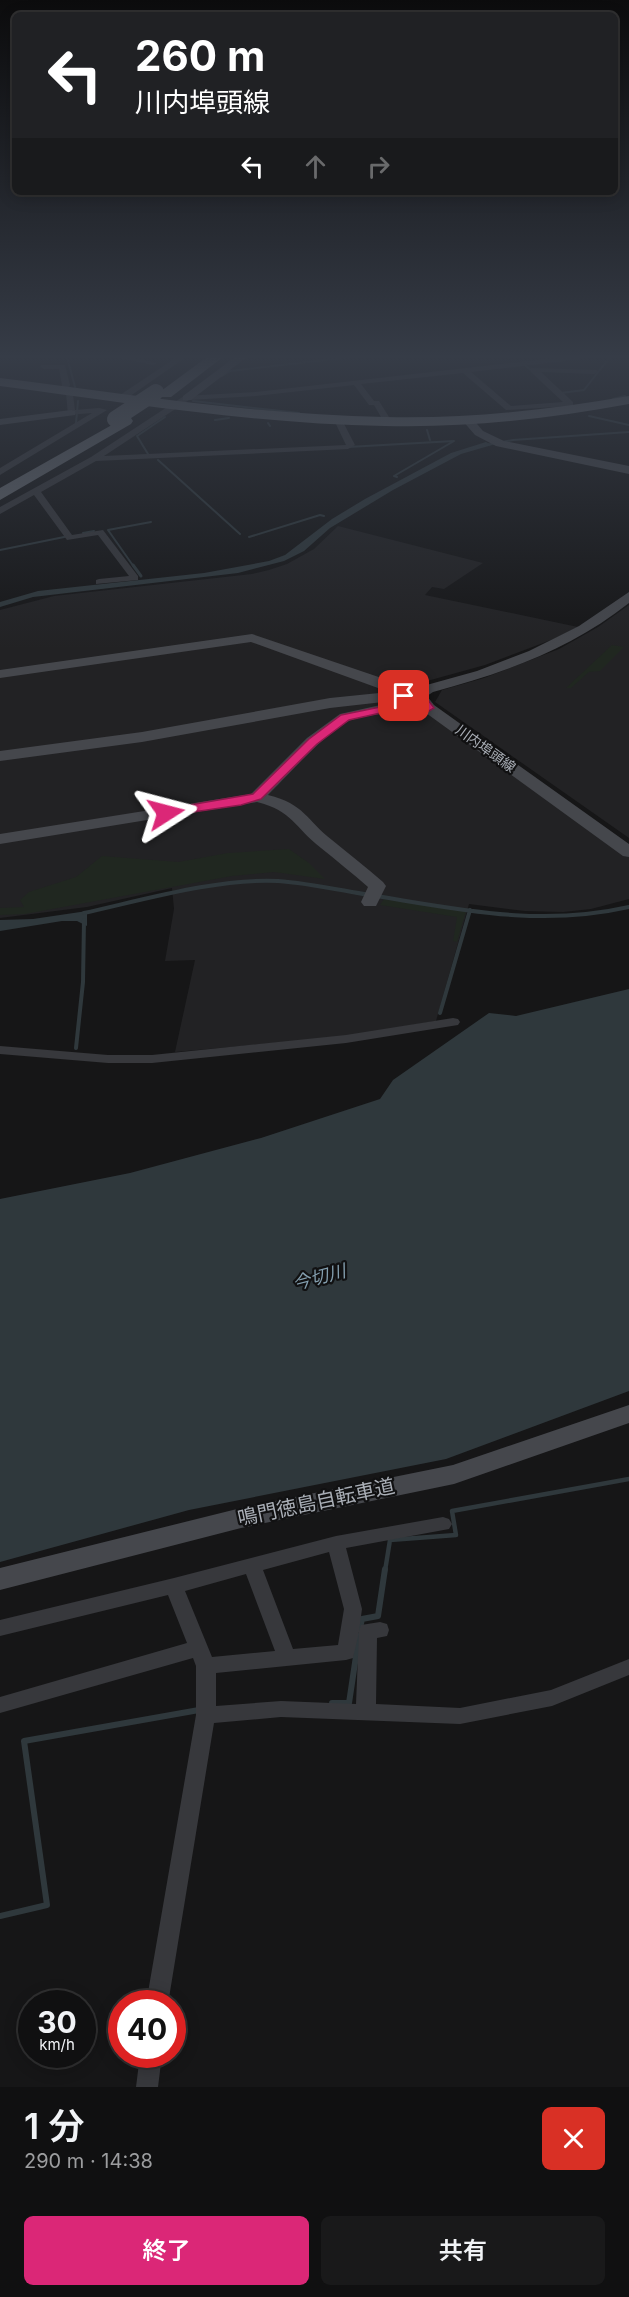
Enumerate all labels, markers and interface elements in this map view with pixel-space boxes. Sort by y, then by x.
text: 260 m [135,30,265,81]
icon: left [36,36,114,114]
text: 川内埠頭線 [135,86,270,119]
icon: left [236,150,269,183]
icon: ahead [299,150,332,183]
icon: right [362,150,395,183]
pin [378,670,429,721]
icon: arrive [387,679,420,712]
street label: 川内埠頭線 [453,721,519,775]
position arrow [134,781,198,845]
water label: 今切川 [290,1259,350,1294]
street label: 鳴門徳島自転車道 [235,1474,397,1530]
speed limit sign: 40 [108,1990,186,2068]
text: 30 [37,2004,77,2040]
text: km/h [39,2035,75,2054]
text: 1 分 [24,2104,84,2148]
button: close [542,2107,605,2170]
text: 290 m · 14:38 [24,2149,153,2173]
button: 終了 [24,2216,309,2285]
button: 共有 [321,2216,605,2285]

